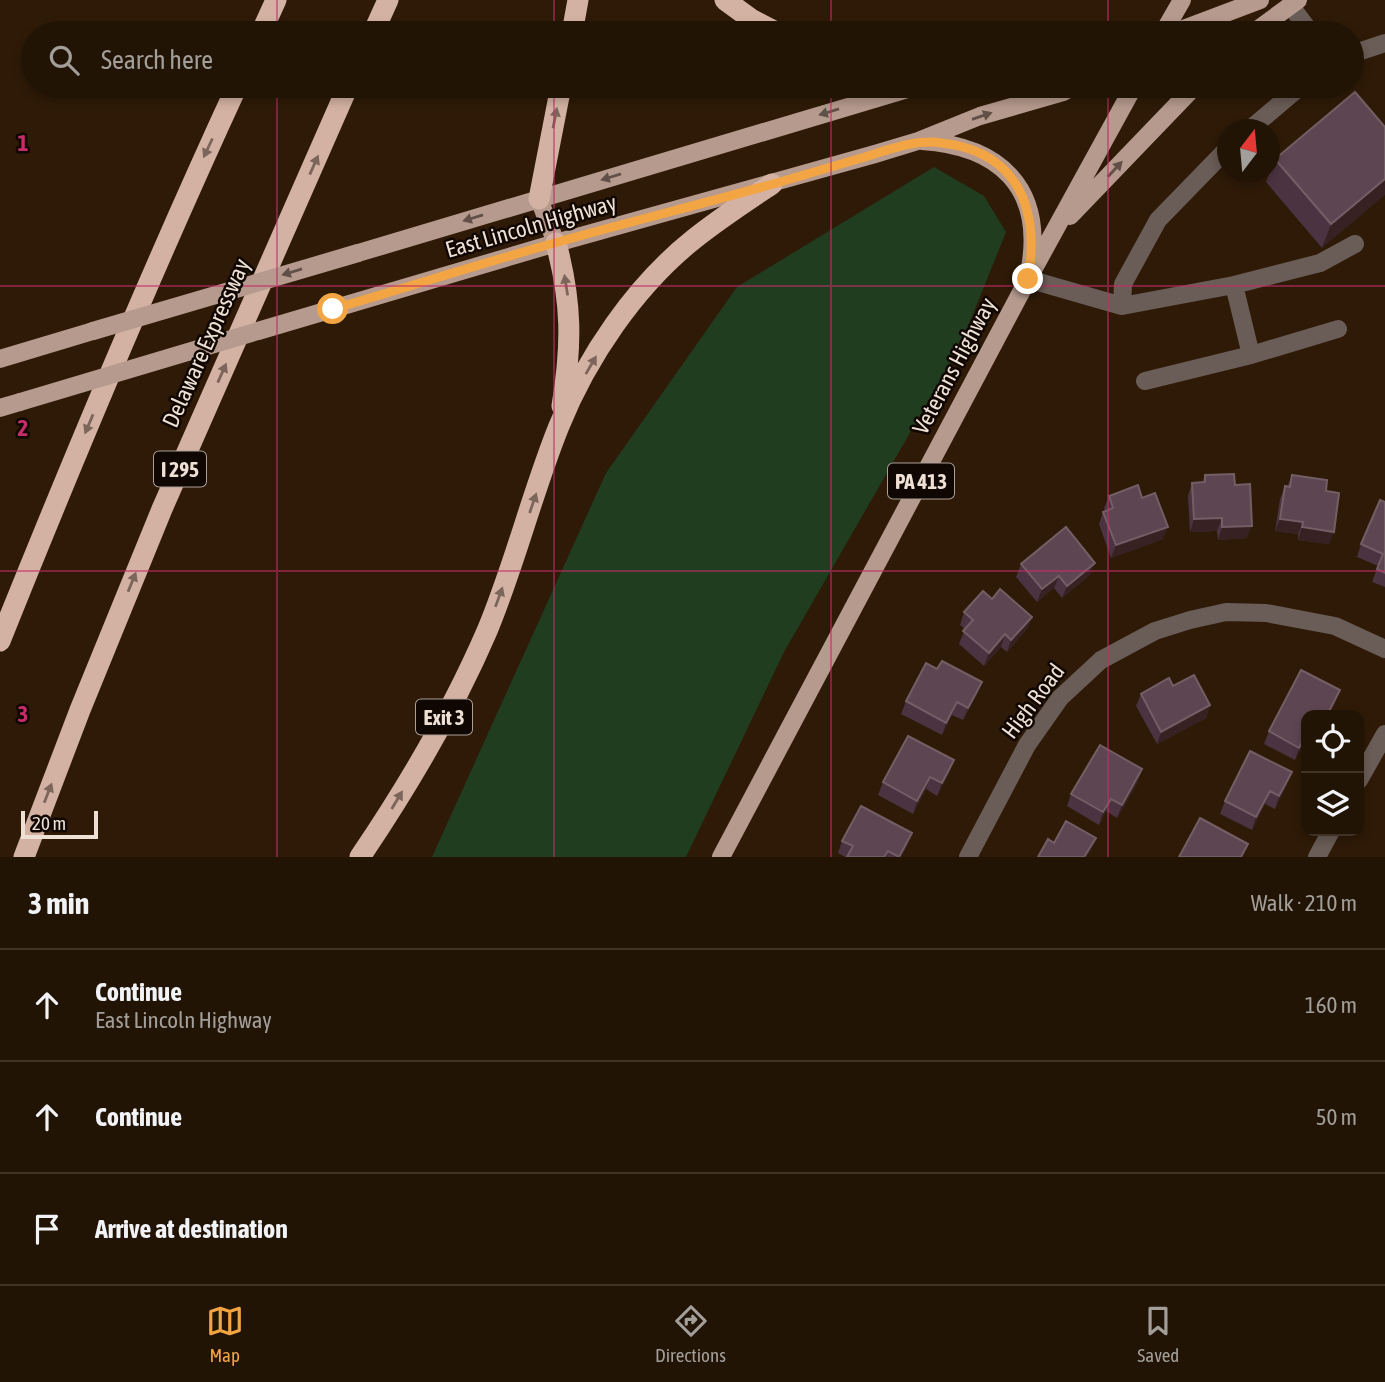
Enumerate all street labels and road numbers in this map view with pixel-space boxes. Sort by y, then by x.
street label: East Lincoln Highway [442,189,620,263]
street label: Delaware Expressway [157,255,255,431]
street label: Veterans Highway [907,293,1001,439]
road number: I 295 [154,452,206,486]
road number: PA 413 [888,463,954,498]
street label: High Road [997,659,1069,743]
road number: Exit 3 [416,700,472,734]

